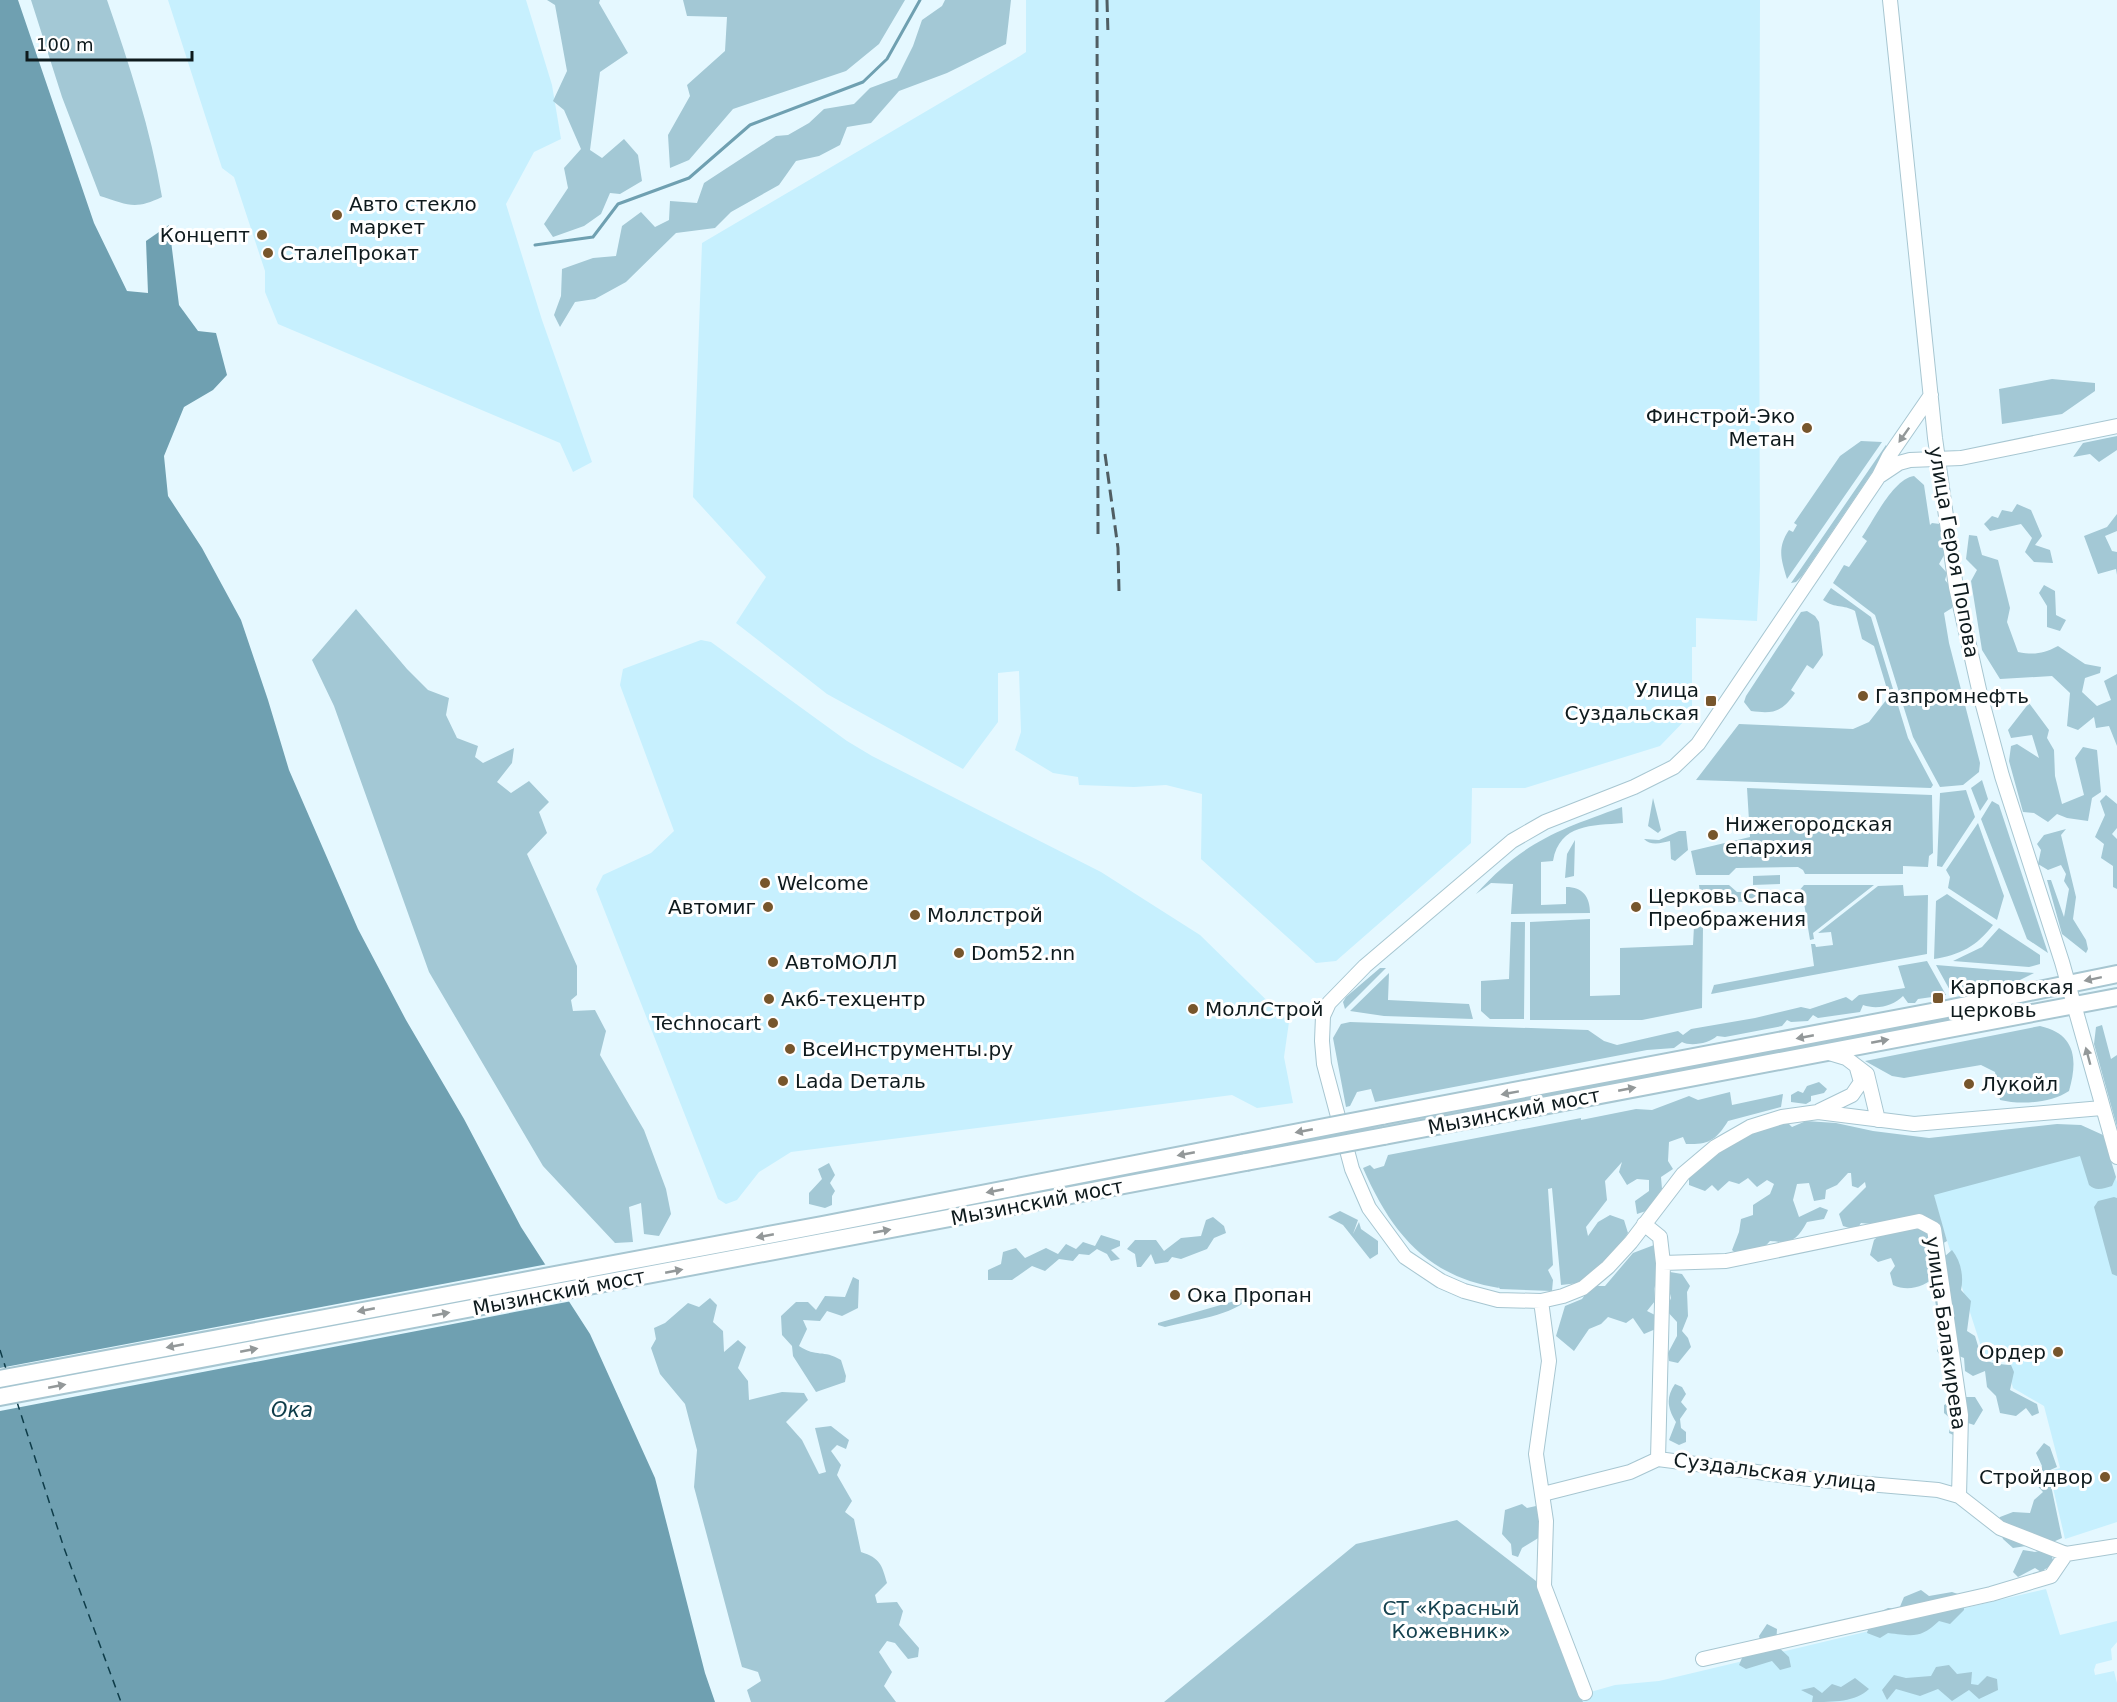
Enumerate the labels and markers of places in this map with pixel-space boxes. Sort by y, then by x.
place label: Авто стекло маркет [349,192,477,239]
marker: Авто стекло маркет [330,208,344,222]
place label: Концепт [160,223,250,247]
marker: Концепт [255,228,269,242]
place label: СталеПрокат [280,241,419,265]
marker: СталеПрокат [261,246,275,260]
place label: Финстрой-Эко Метан [1646,404,1795,451]
marker: Финстрой-Эко Метан [1800,421,1814,435]
place label: Улица Суздальская [1565,678,1699,725]
place label: Газпромнефть [1875,684,2029,708]
marker: Газпромнефть [1856,689,1870,703]
marker: Улица Суздальская [1704,694,1718,708]
place label: Нижегородская епархия [1725,812,1892,859]
marker: Нижегородская епархия [1706,828,1720,842]
place label: Welcome [777,871,868,895]
marker: Welcome [758,876,772,890]
place label: Церковь Спаса Преображения [1648,884,1806,931]
place label: Автомиг [668,895,756,919]
marker: Автомиг [761,900,775,914]
marker: Церковь Спаса Преображения [1629,900,1643,914]
place label: Моллcтрой [927,903,1043,927]
marker: Моллcтрой [908,908,922,922]
place label: Dom52.nn [971,941,1075,965]
marker: Dom52.nn [952,946,966,960]
place label: АвтоМОЛЛ [785,950,897,974]
marker: АвтоМОЛЛ [766,955,780,969]
place label: Карповская церковь [1950,975,2074,1022]
place label: Акб-техцентр [781,987,925,1011]
marker: Карповская церковь [1931,991,1945,1005]
marker: Акб-техцентр [762,992,776,1006]
place label: МоллСтрой [1205,997,1324,1021]
marker: МоллСтрой [1186,1002,1200,1016]
place label: Technocart [651,1011,761,1035]
marker: Technocart [766,1016,780,1030]
place label: ВсеИнструменты.ру [802,1037,1013,1061]
marker: ВсеИнструменты.ру [783,1042,797,1056]
place label: Lada Dеталь [795,1069,926,1093]
place label: Лукойл [1981,1072,2058,1096]
marker: Lada Dеталь [776,1074,790,1088]
marker: Лукойл [1962,1077,1976,1091]
place label: Ока Пропан [1187,1283,1312,1307]
marker: Ока Пропан [1168,1288,1182,1302]
place label: Ордер [1979,1340,2046,1364]
marker: Ордер [2051,1345,2065,1359]
place label: Стройдвор [1979,1465,2093,1489]
marker: Стройдвор [2098,1470,2112,1484]

